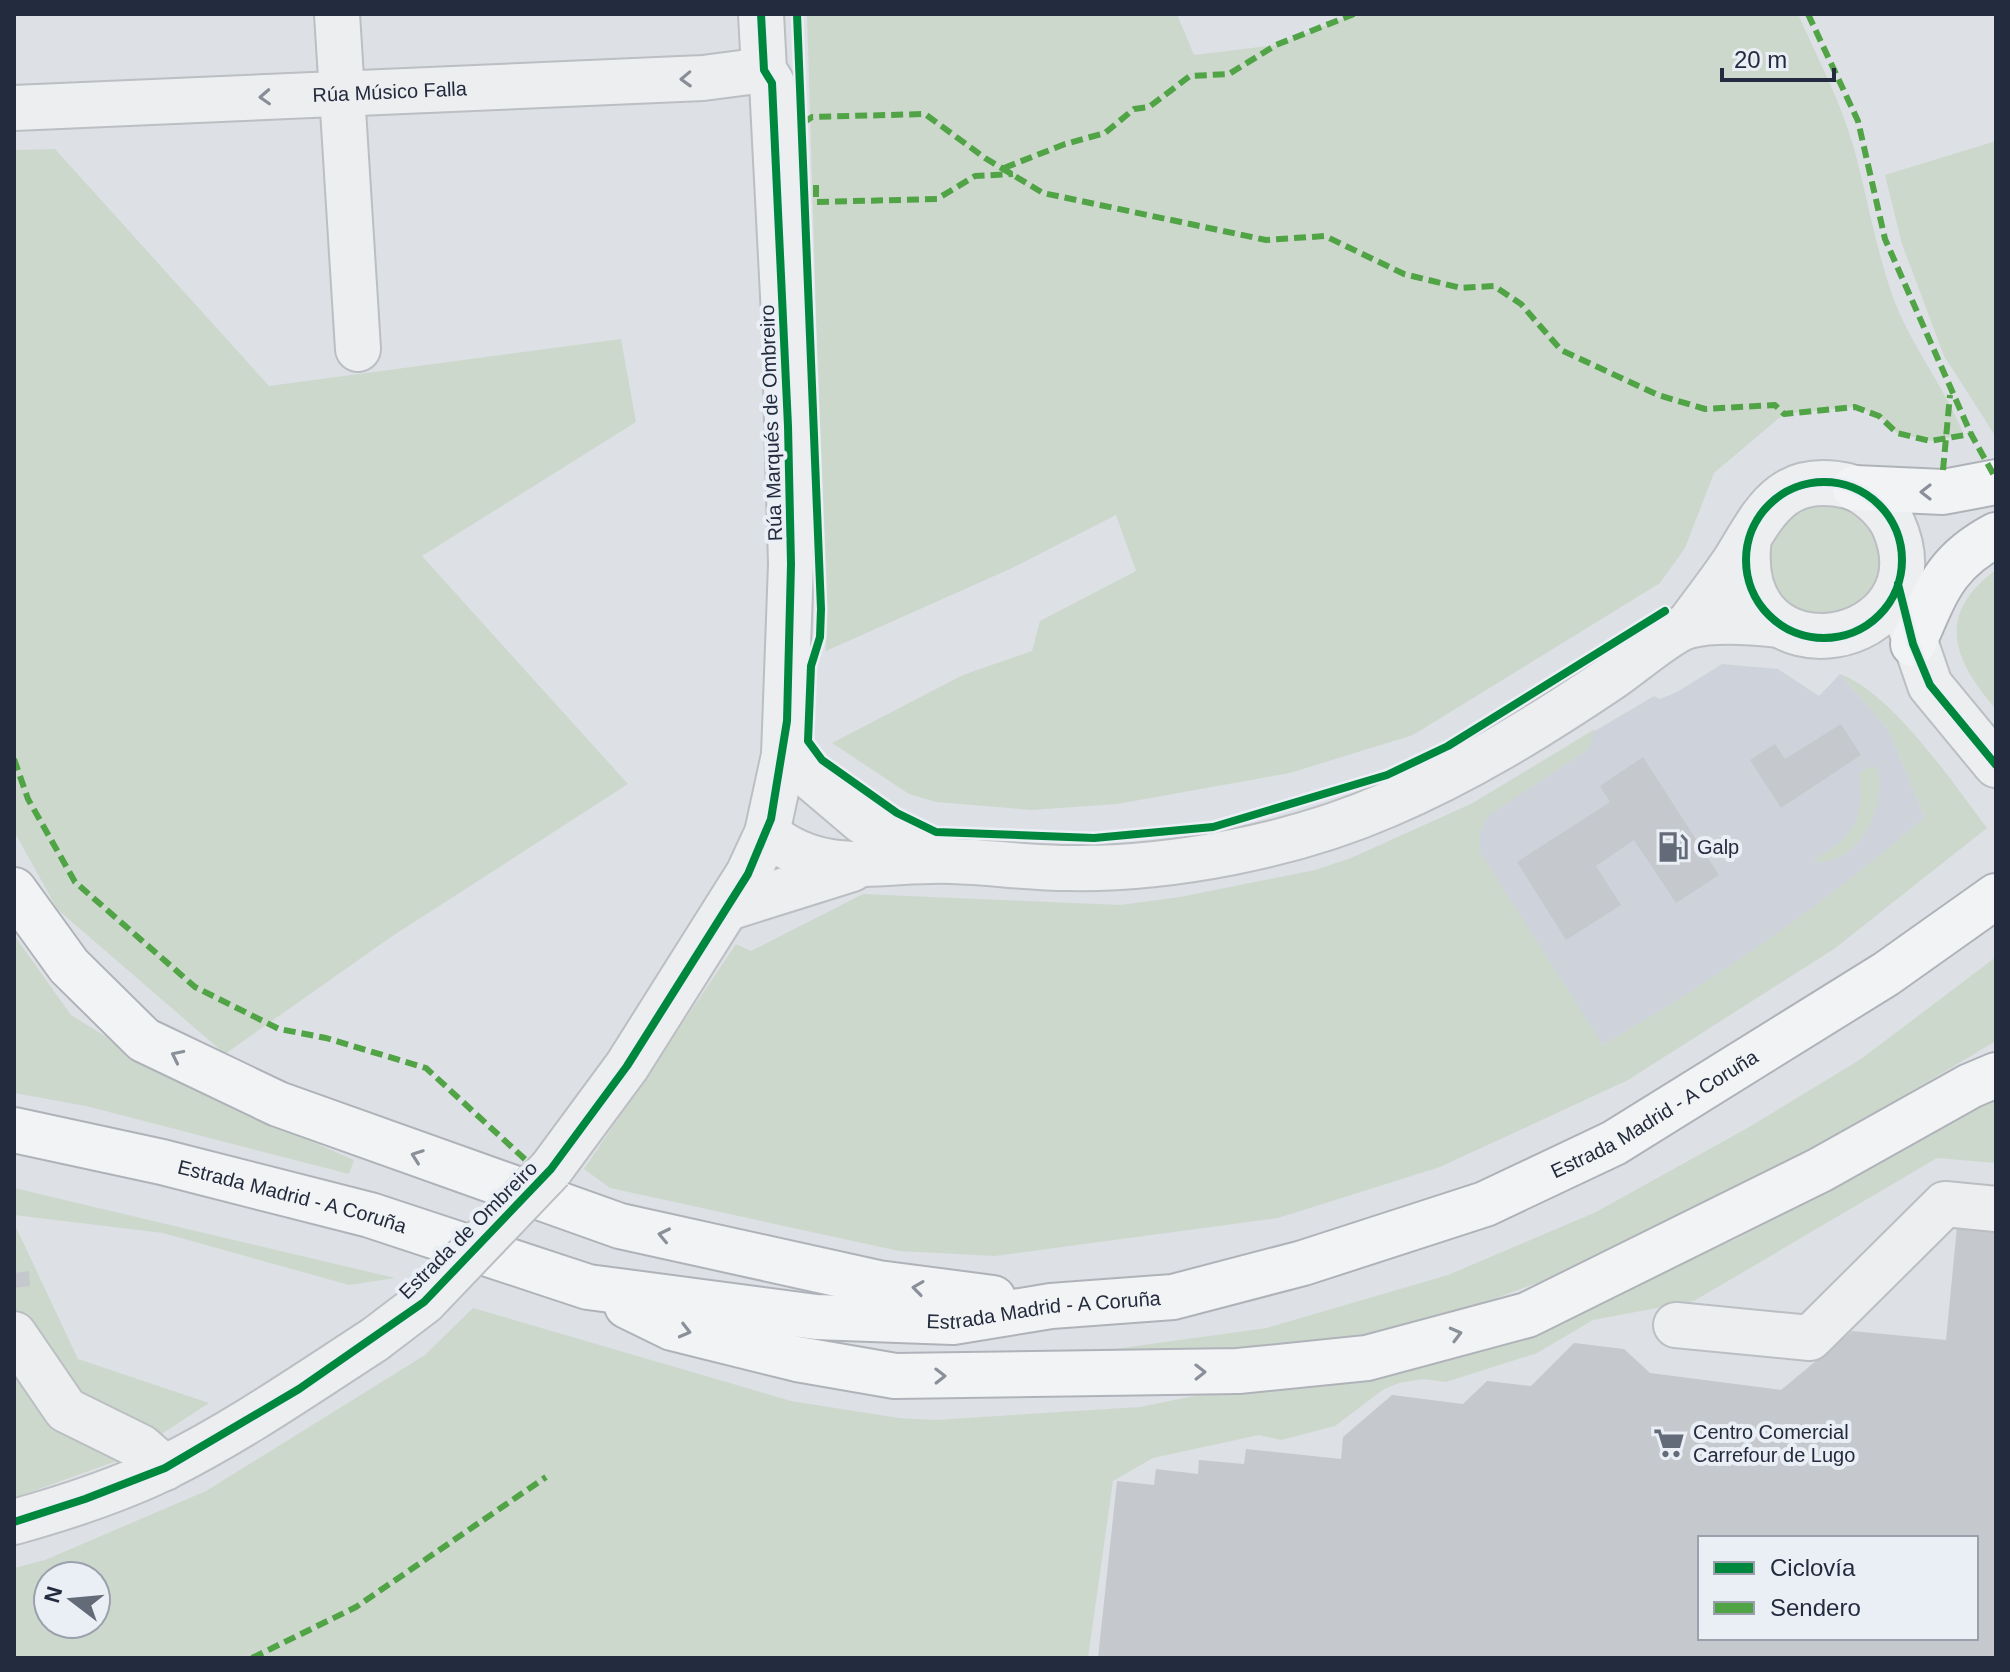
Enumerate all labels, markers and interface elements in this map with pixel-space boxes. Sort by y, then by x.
scale bar [1722,32,1834,82]
text: 20 m [1734,46,1787,73]
one-way arrow [679,70,692,87]
street label: Rúa Músico Falla [312,77,468,106]
one-way arrow [258,89,271,106]
street label: Rúa Marqués de Ombreiro [756,304,786,542]
one-way arrow [1919,483,1932,501]
fuel station icon: Galp [1656,830,1690,864]
place label: Galp [1697,836,1739,858]
street label: Estrada Madrid - A Coruña [1547,1045,1763,1182]
one-way arrow [171,1050,185,1066]
one-way arrow [411,1149,425,1166]
street label: Estrada Madrid - A Coruña [175,1155,410,1238]
street label: Estrada de Ombreiro [395,1157,541,1303]
one-way arrow [658,1227,671,1244]
one-way arrow [912,1280,925,1297]
street label: Estrada Madrid - A Coruña [926,1287,1162,1333]
one-way arrow [677,1322,691,1339]
one-way arrow [1448,1327,1462,1344]
one-way arrow [1194,1363,1207,1380]
one-way arrow [934,1367,947,1385]
place label: Centro Comercial Carrefour de Lugo [1693,1421,1855,1466]
supermarket icon: Centro Comercial Carrefour de Lugo [1652,1426,1686,1460]
legend [1698,1536,1978,1640]
text: Ciclovía [1770,1554,1856,1581]
north arrow [32,1560,112,1640]
text: N [39,1584,67,1606]
text: Sendero [1770,1594,1861,1621]

